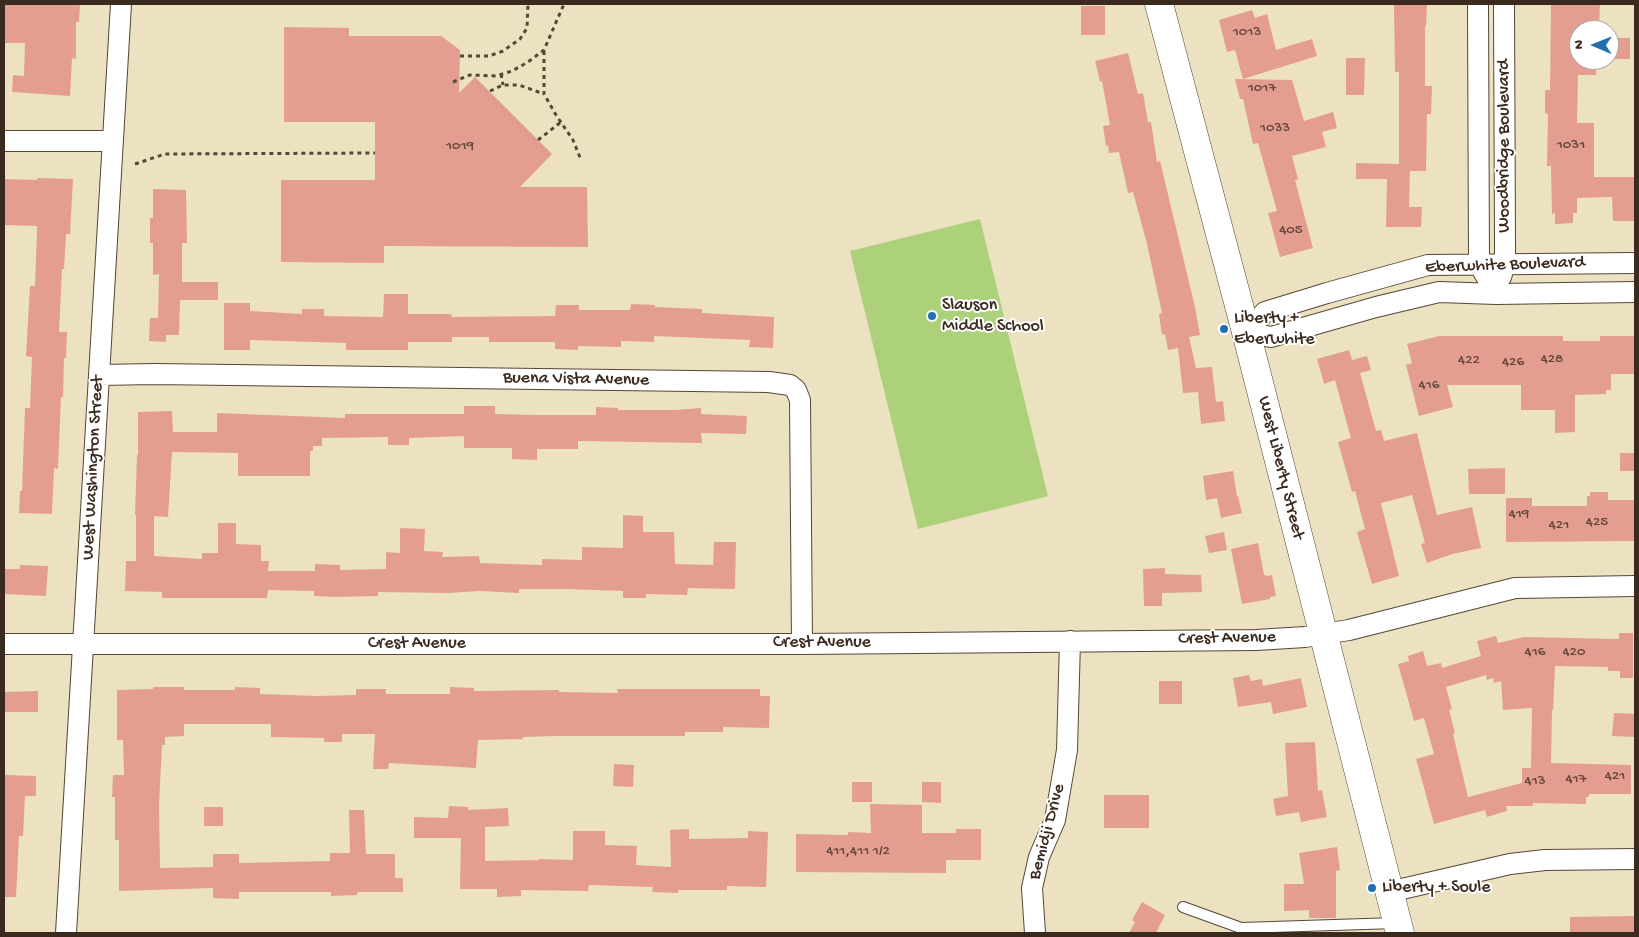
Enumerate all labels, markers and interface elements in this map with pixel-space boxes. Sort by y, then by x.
north arrow [1569,20,1619,70]
house number: 1013 [1233,24,1261,42]
text: N [1571,40,1588,49]
street label: Woodbridge Boulevard [1494,59,1516,233]
house number: 1017 [1248,80,1276,98]
house number: 1033 [1260,120,1290,138]
house number: 1031 [1557,137,1585,155]
house number: 1019 [446,138,474,156]
house number: 405 [1279,222,1303,240]
street label: Eberwhite Boulevard [1425,252,1585,280]
place label: Slauson Middle School [942,295,1044,338]
place label: Liberty + Eberwhite [1234,308,1315,350]
marker: Slauson Middle School [926,310,938,322]
marker: Liberty + Eberwhite [1218,323,1230,335]
house number: 428 [1541,351,1563,369]
house number: 422 [1458,352,1480,370]
house number: 426 [1502,354,1524,372]
street label: Buena Vista Avenue [503,368,649,392]
street label: West Washington Street [78,375,110,561]
house number: 416 [1419,377,1439,395]
street label: West Liberty Street [1252,394,1308,542]
house number: 419 [1509,506,1529,524]
house number: 425 [1586,514,1608,532]
house number: 421 [1549,517,1569,535]
street label: Crest Avenue [1178,627,1276,651]
street label: Crest Avenue [773,632,871,654]
street label: Crest Avenue [368,633,466,655]
house number: 416 [1525,644,1545,662]
house number: 420 [1563,644,1585,662]
house number: 421 [1605,768,1625,786]
house number: 417 [1566,771,1586,789]
house number: 413 [1525,773,1545,791]
street label: Bemidji Drive [1025,782,1071,882]
house number: 411,411 1/2 [826,843,890,861]
place label: Liberty + Soule [1382,877,1491,899]
marker: Liberty + Soule [1366,882,1378,894]

